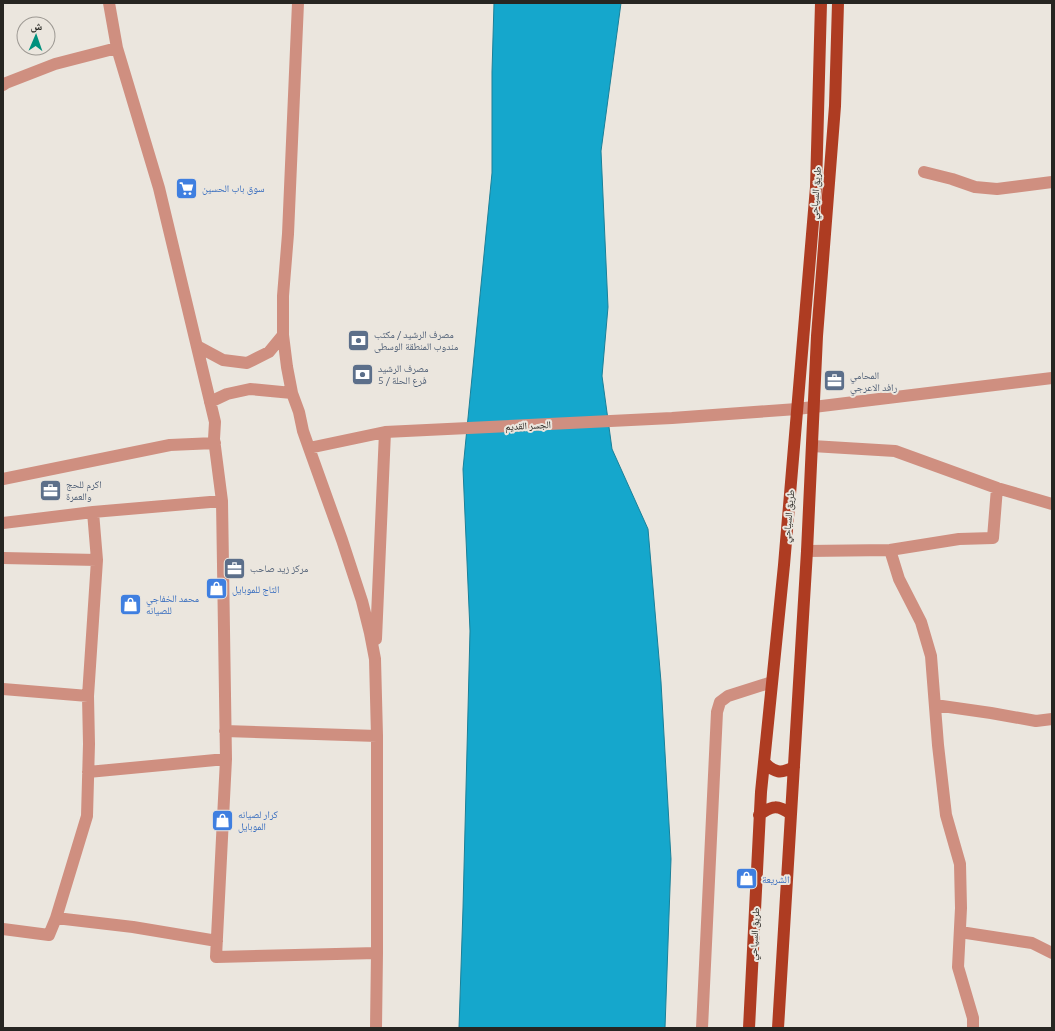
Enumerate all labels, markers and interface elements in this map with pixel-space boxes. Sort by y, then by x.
north arrow [16,16,56,56]
text: ش [30,20,43,34]
street label: طريق السياحي [808,166,825,220]
supermarket icon: سوق باب الحسين [173,175,199,201]
place label: سوق باب الحسين [202,183,265,195]
bank icon: مصرف الرشيد / مكتب مندوب المنطقة الوسطى [345,327,371,353]
place label: مصرف الرشيد / مكتب مندوب المنطقة الوسطى [374,329,459,353]
bank icon: مصرف الرشيد فرع الحلة / 5 [349,361,375,387]
place label: مصرف الرشيد فرع الحلة / 5 [378,363,429,387]
office icon: المحامي رافد الاعرجي [822,368,848,394]
place label: المحامي رافد الاعرجي [850,370,897,396]
street label: الجسر القديم [505,419,551,434]
office icon: اكرم للحج والعمرة [38,477,64,503]
place label: اكرم للحج والعمرة [66,479,102,502]
street label: طريق السياحي [781,489,799,543]
office icon: مركز زيد صاحب [221,555,247,581]
place label: مركز زيد صاحب [250,563,309,574]
shop icon: التاج للموبايل [203,576,229,602]
place label: التاج للموبايل [232,584,279,596]
shop icon: محمد الخفاجي للصيانه [118,591,144,617]
place label: محمد الخفاجي للصيانه [146,593,200,616]
shop icon: كرار لصيانه الموبايل [210,807,236,833]
place label: كرار لصيانه الموبايل [238,809,278,833]
shop icon: الشريعة [734,866,760,892]
place label: الشريعة [762,874,789,885]
street label: طريق السياحي [748,907,764,961]

